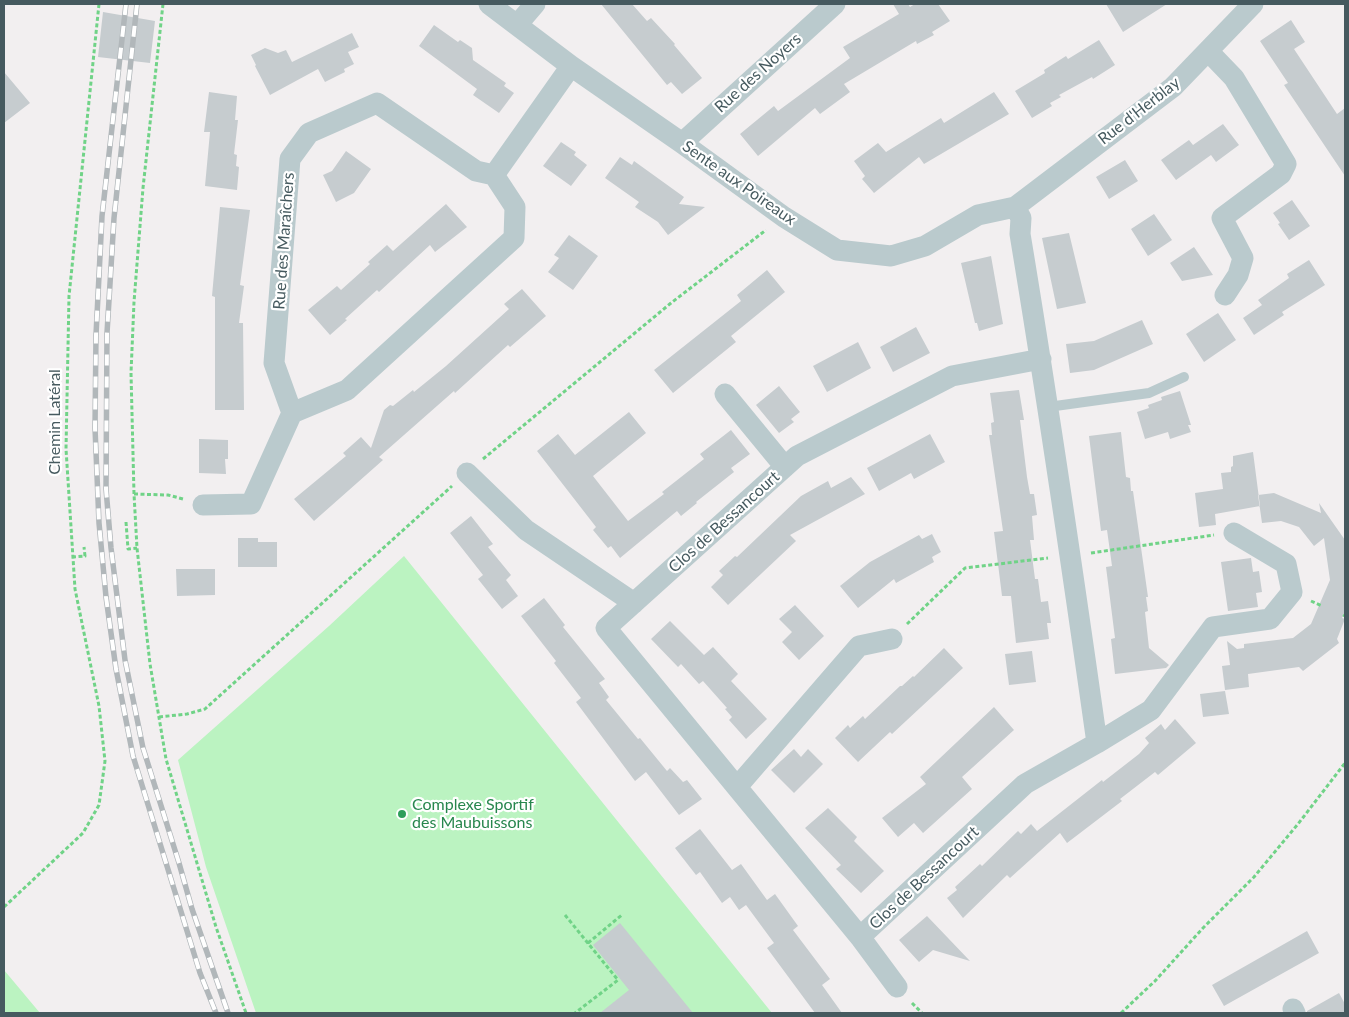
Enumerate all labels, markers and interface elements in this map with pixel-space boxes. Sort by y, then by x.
street label: Rue des Noyers [711,29,805,117]
street label: Rue d'Herblay [1094,73,1184,149]
street label: Sente aux Poireaux [679,137,799,229]
street label: Rue des Maraîchers [270,172,298,310]
street label: Chemin Latéral [45,369,65,475]
street label: Clos de Bessancourt [665,467,783,577]
place label: Complexe Sportif des Maubuissons [412,795,534,833]
marker: Complexe Sportif des Maubuissons [396,808,408,820]
street label: Clos de Bessancourt [865,822,983,934]

